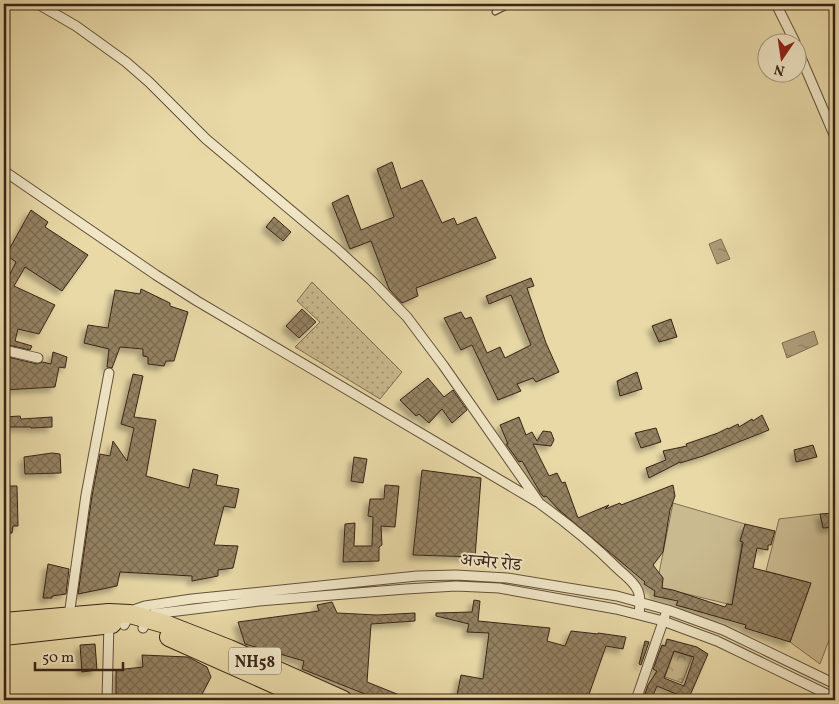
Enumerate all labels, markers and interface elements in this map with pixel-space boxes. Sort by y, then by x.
north arrow [756,32,806,82]
text: N [772,59,787,80]
street label: अज्मेर रोड [459,548,524,579]
scale bar [35,639,122,671]
text: 50 m [42,648,74,669]
road number: NH58 [229,648,281,674]

